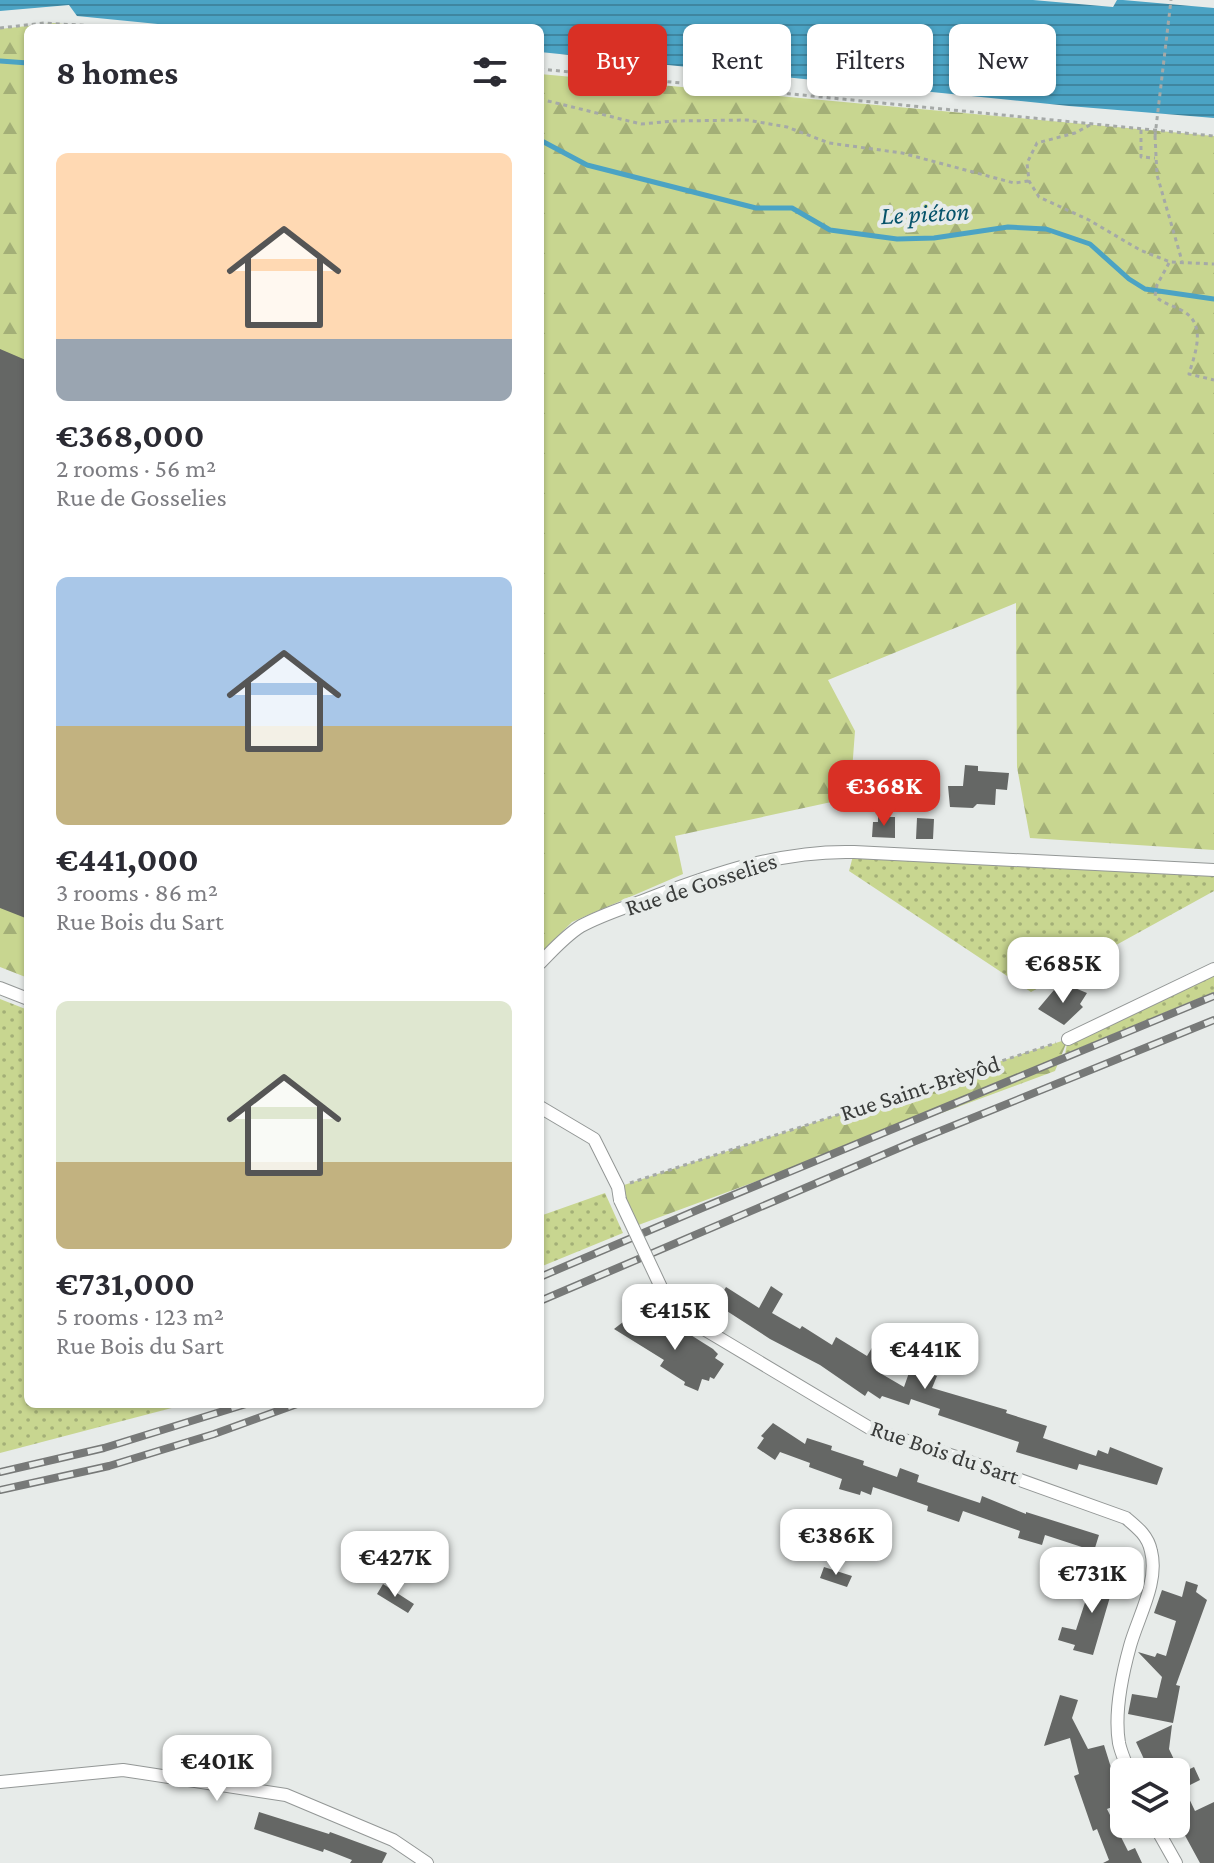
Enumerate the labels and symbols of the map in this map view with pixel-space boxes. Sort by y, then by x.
water label: Le piéton [880,197,970,230]
pin: €368K [828,760,940,828]
street label: Rue de Gosselies [622,846,780,921]
pin: €685K [1007,937,1119,1005]
street label: Rue Saint-Brèyôd [837,1049,1003,1126]
pin: €415K [619,1284,731,1352]
pin: €441K [869,1323,981,1391]
street label: Rue Bois du Sart [868,1414,1024,1490]
pin: €386K [780,1509,892,1577]
pin: €427K [339,1531,451,1599]
pin: €731K [1036,1547,1148,1615]
pin: €401K [161,1735,273,1803]

